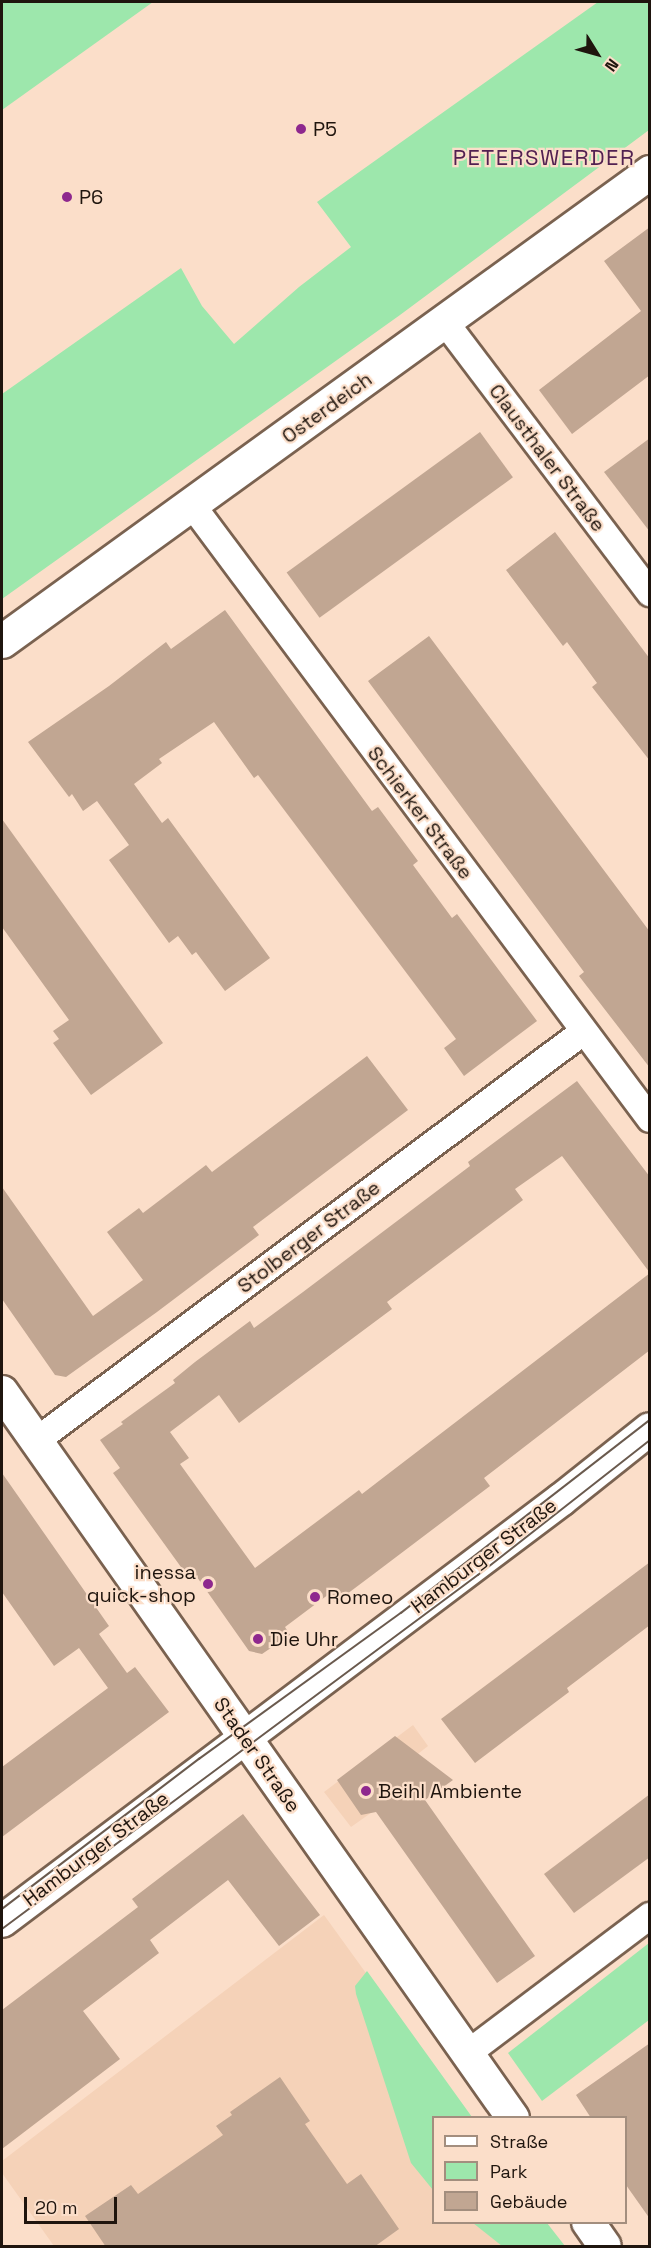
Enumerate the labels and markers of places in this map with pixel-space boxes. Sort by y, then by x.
place label: P5 [313,117,337,141]
marker: P5 [294,122,308,136]
place label: P6 [79,185,103,209]
marker: P6 [60,190,74,204]
place label: inessa quick-shop [87,1560,196,1607]
marker: inessa quick-shop [201,1577,215,1591]
place label: Romeo [327,1585,393,1609]
marker: Romeo [308,1590,322,1604]
place label: Die Uhr [270,1627,338,1651]
marker: Die Uhr [251,1632,265,1646]
place label: Beihl Ambiente [378,1779,522,1803]
marker: Beihl Ambiente [359,1784,373,1798]

